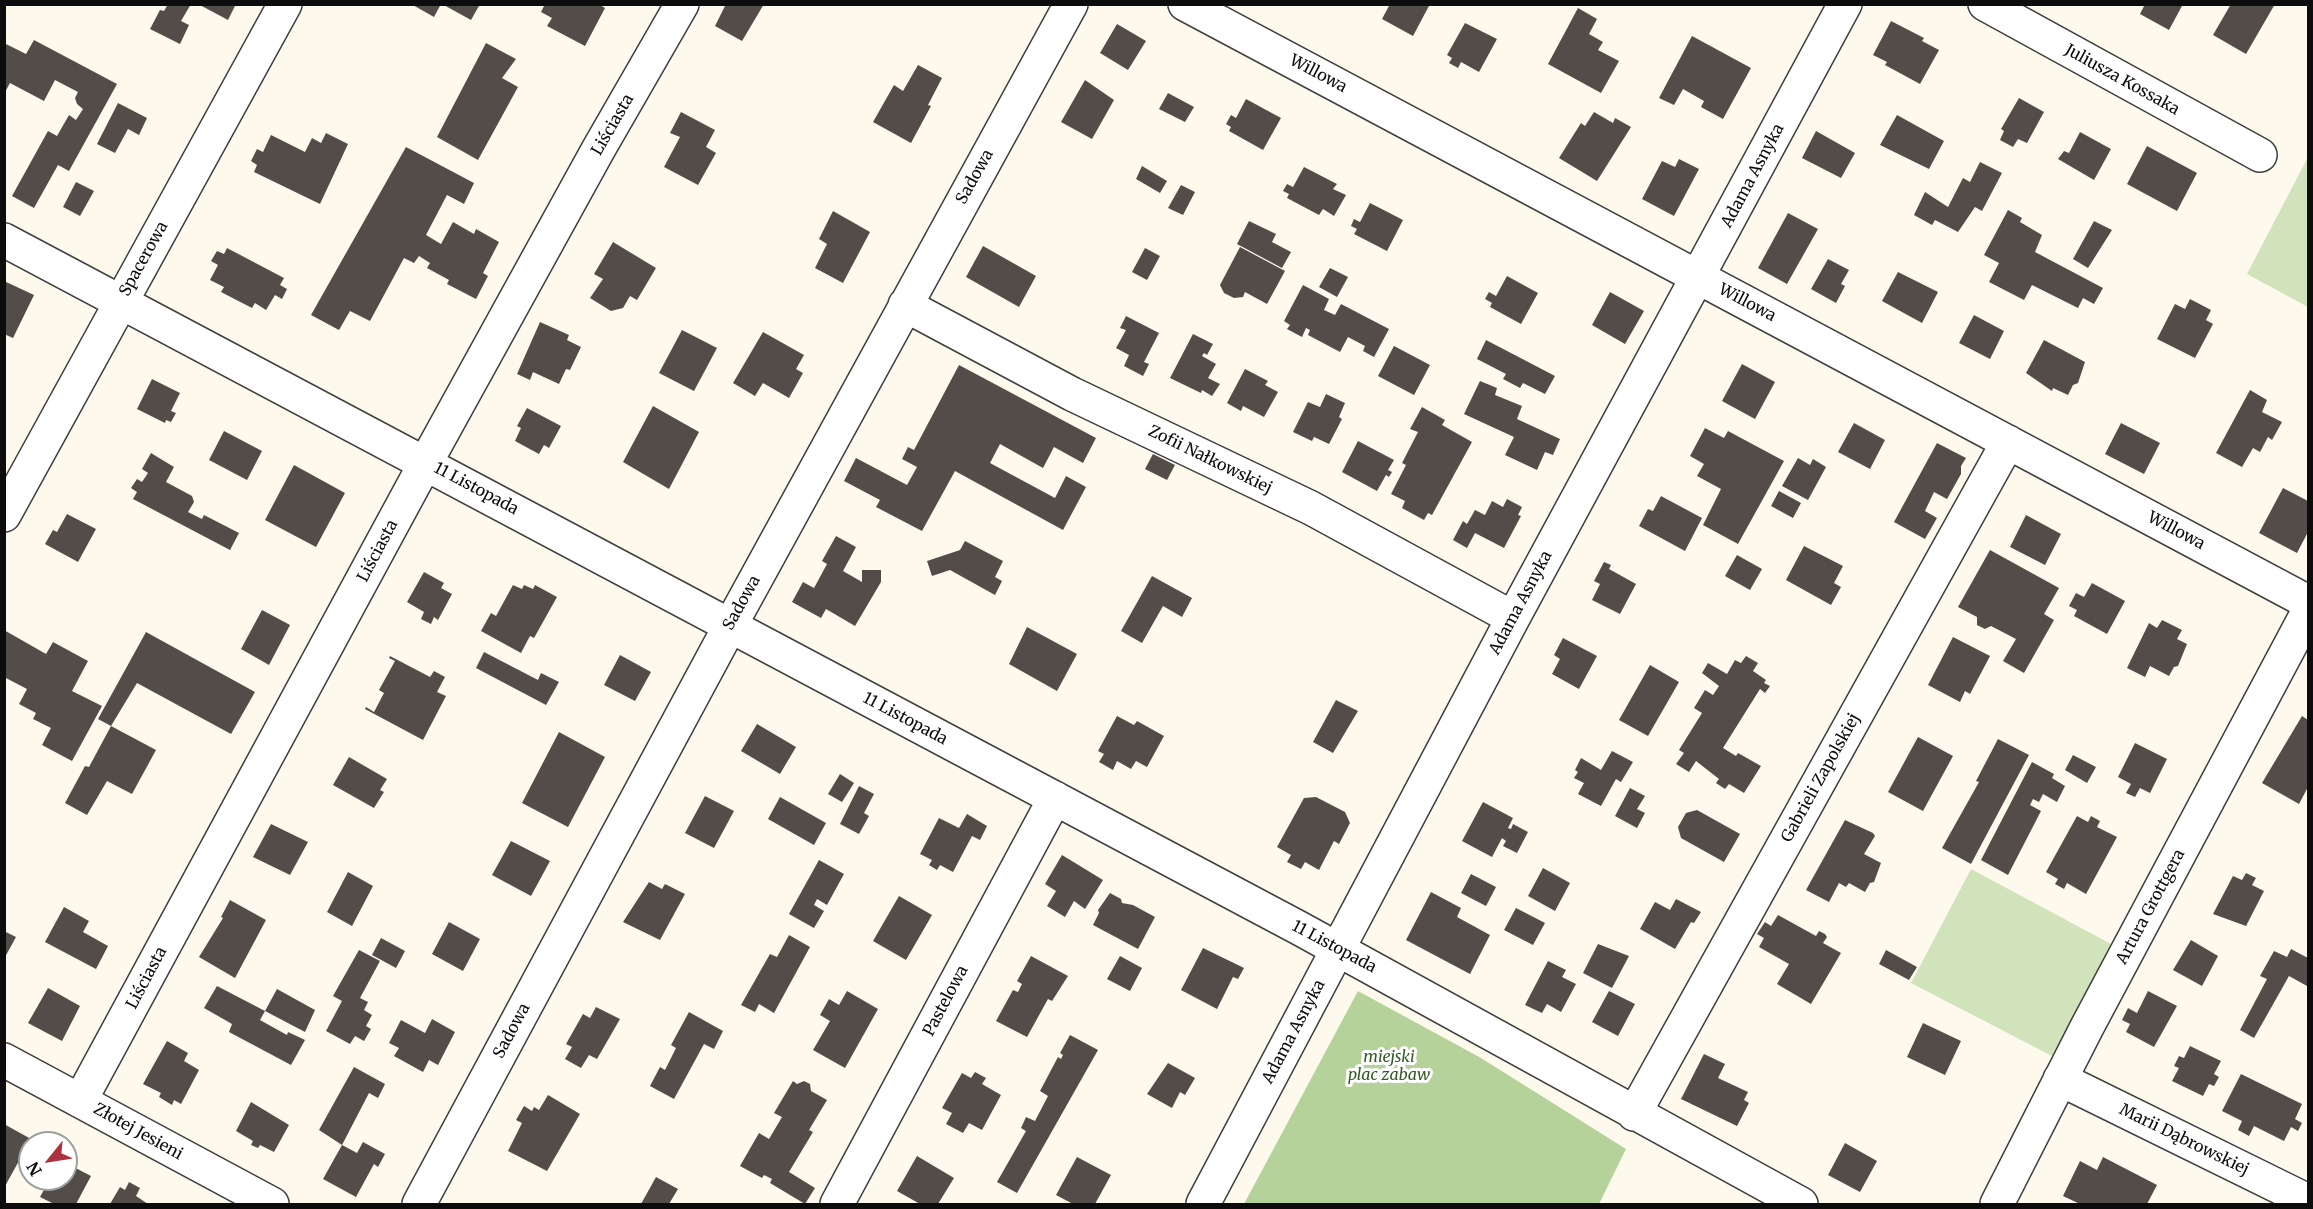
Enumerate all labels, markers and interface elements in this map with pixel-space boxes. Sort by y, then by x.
street label: Juliusza Kossaka [2061,41,2183,119]
street label: Willowa [1286,51,1350,97]
street label: Liściasta [588,91,638,159]
street label: Adama Asnyka [1718,121,1788,231]
street label: Sadowa [952,146,998,208]
street label: Spacerowa [116,218,172,300]
street label: Willowa [1715,280,1779,326]
street label: Zofii Nałkowskiej [1145,422,1275,498]
street label: 11 Listopada [430,459,522,519]
street label: Willowa [2144,508,2208,554]
street label: Liściasta [354,517,402,585]
street label: Adama Asnyka [1486,548,1556,658]
street label: Sadowa [719,572,765,634]
street label: 11 Listopada [859,689,951,749]
street label: Gabrieli Zapolskiej [1778,710,1864,846]
street label: Artura Grottgera [2113,846,2189,968]
street label: 11 Listopada [1288,917,1380,977]
street label: Liściasta [123,944,171,1012]
street label: Pastelowa [919,962,973,1040]
street label: Adama Asnyka [1259,977,1329,1087]
street label: Sadowa [490,1000,534,1062]
park label: miejski plac zabaw [1348,1047,1430,1085]
street label: Złotej Jesieni [90,1100,186,1164]
street label: Marii Dąbrowskiej [2116,1100,2252,1180]
north arrow [18,1131,78,1191]
text: N [22,1159,46,1179]

